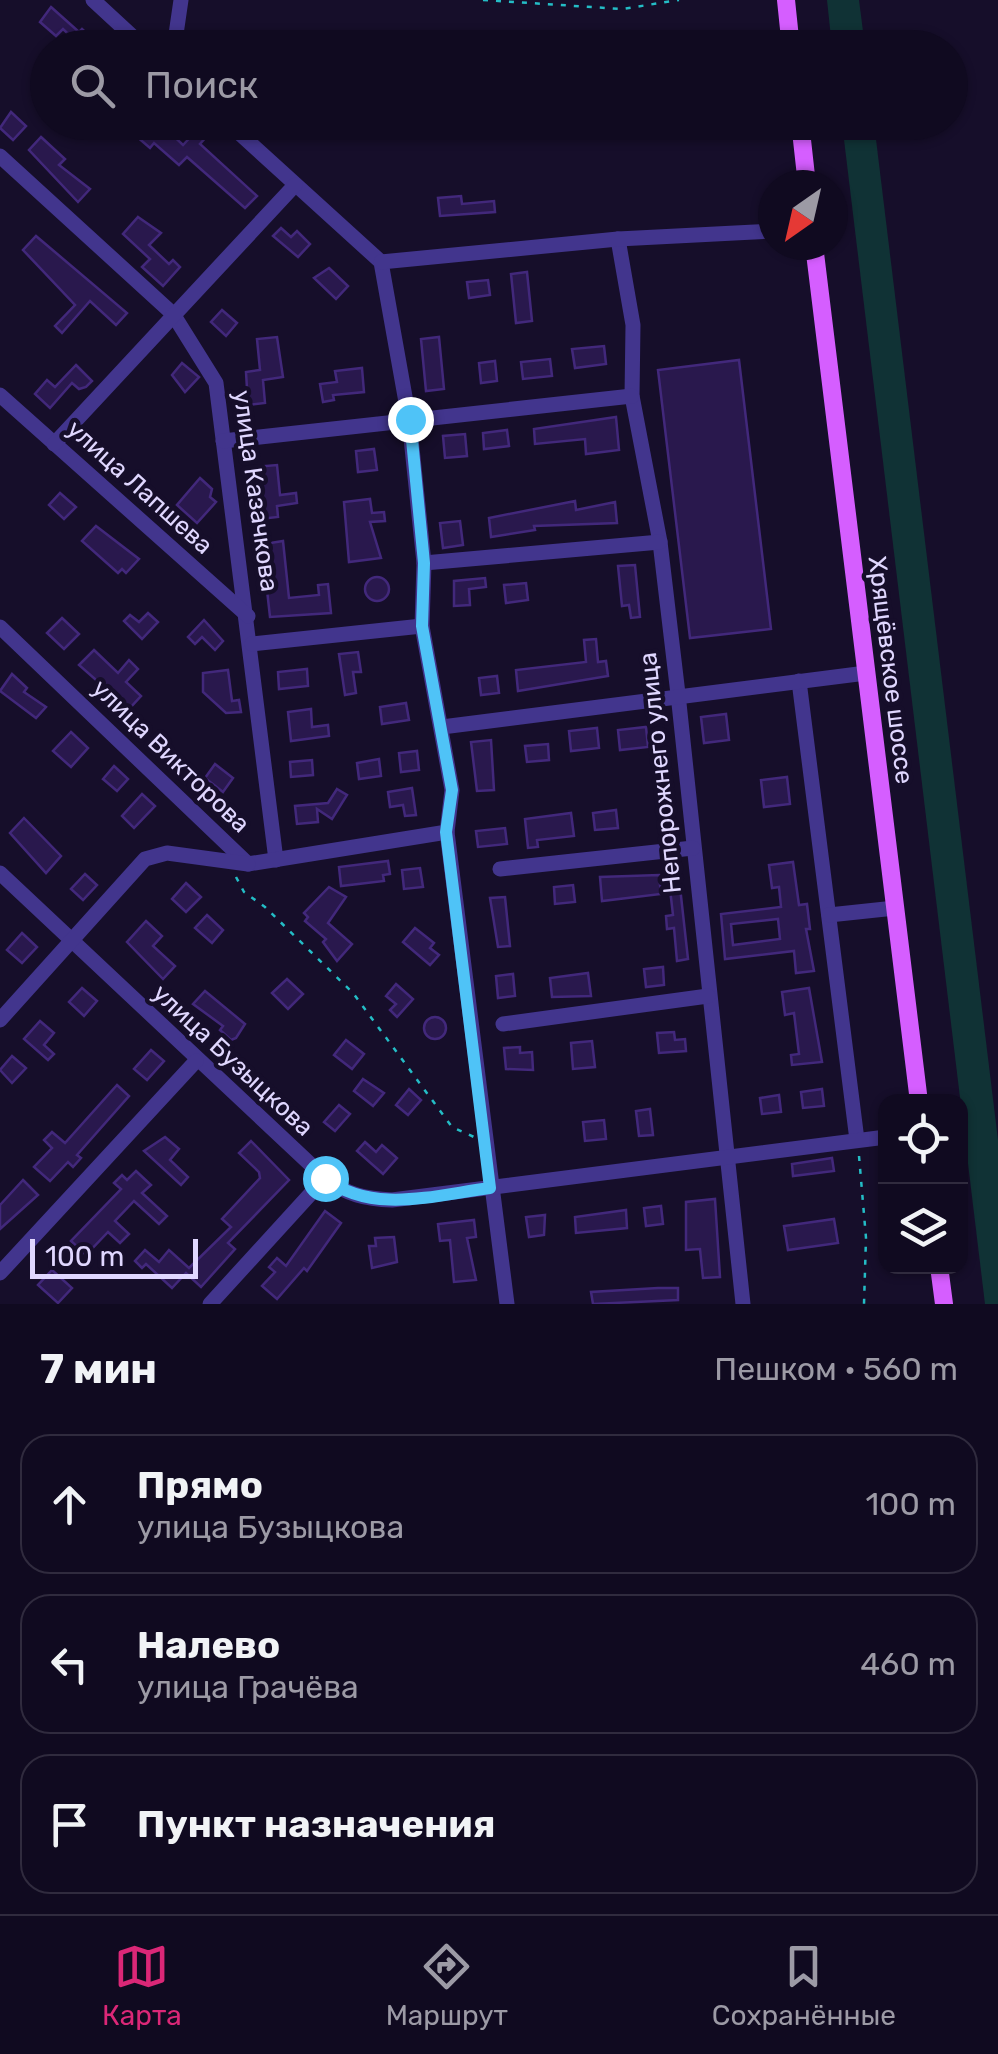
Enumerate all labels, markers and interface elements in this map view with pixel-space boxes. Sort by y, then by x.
search box [30,30,968,140]
icon: search [65,58,120,113]
text: Поиск [145,62,258,108]
north arrow [758,170,848,260]
street label: улица Казачкова [228,388,284,594]
route end [388,397,434,443]
street label: улица Лапшева [61,414,219,560]
street label: Хрящёвское шоссе [863,554,919,786]
street label: Непорожнего улица [633,651,687,895]
street label: улица Викторова [86,673,256,839]
street label: улица Бузыцкова [147,978,319,1142]
map controls [878,1094,968,1274]
button: locate [878,1094,968,1184]
route start [303,1156,349,1202]
button: layers [878,1184,968,1274]
scale bar [30,1234,198,1278]
text: 100 m [45,1240,124,1273]
text: 7 мин [40,1344,157,1394]
text: Пешком · 560 m [714,1350,958,1388]
text: Прямо [137,1462,263,1508]
icon: ahead [42,1477,97,1532]
text: 100 m [865,1485,956,1523]
text: улица Бузыцкова [137,1508,404,1546]
text: Налево [137,1622,280,1668]
icon: left [42,1637,97,1692]
text: 460 m [860,1645,956,1683]
text: улица Грачёва [137,1668,359,1706]
icon: arrive [42,1797,97,1852]
text: Пункт назначения [137,1801,496,1847]
tab: Карта [102,1939,182,2032]
tab: Маршрут [386,1939,508,2032]
tab: Сохранённые [712,1939,896,2032]

